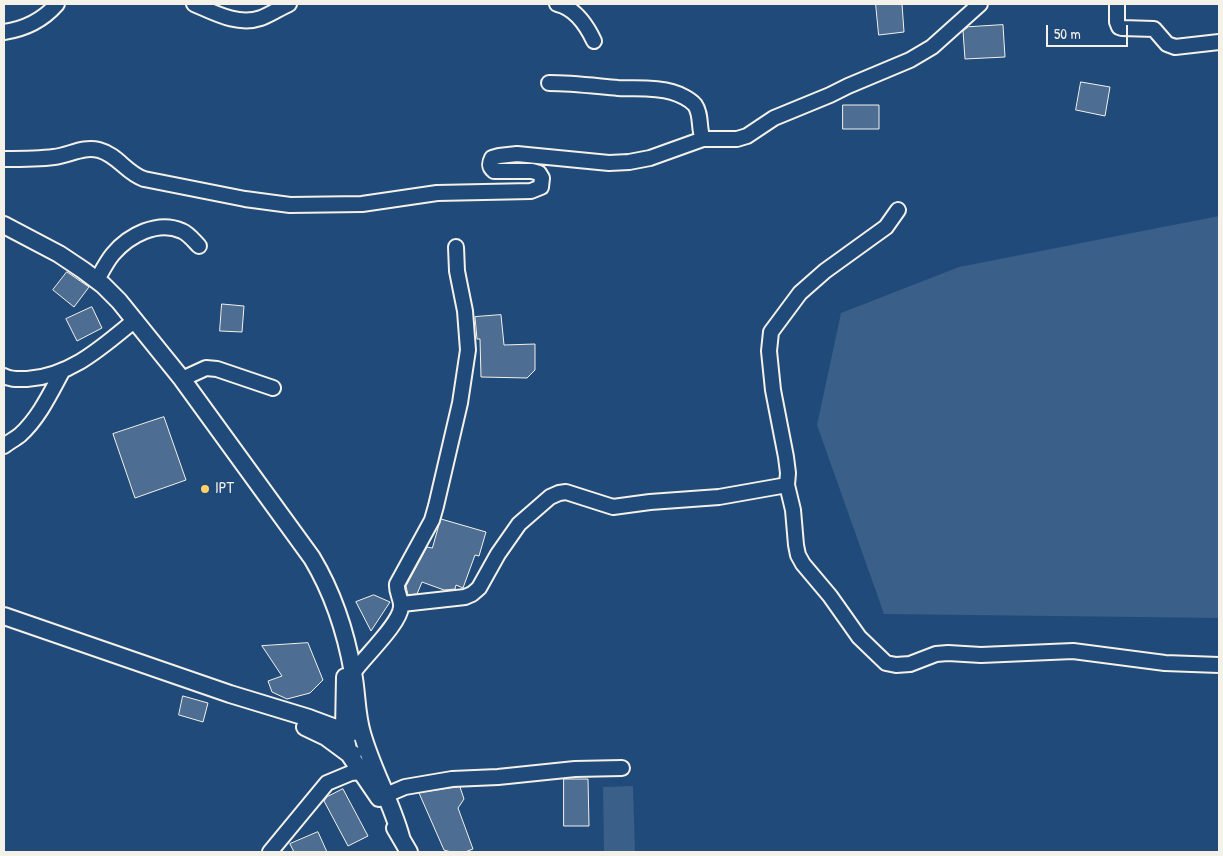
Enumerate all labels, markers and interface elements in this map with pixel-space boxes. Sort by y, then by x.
scale bar [1048,15,1130,47]
text: 50 m [1054,23,1081,44]
place label: IPT [215,479,234,499]
marker: IPT [199,483,211,495]

